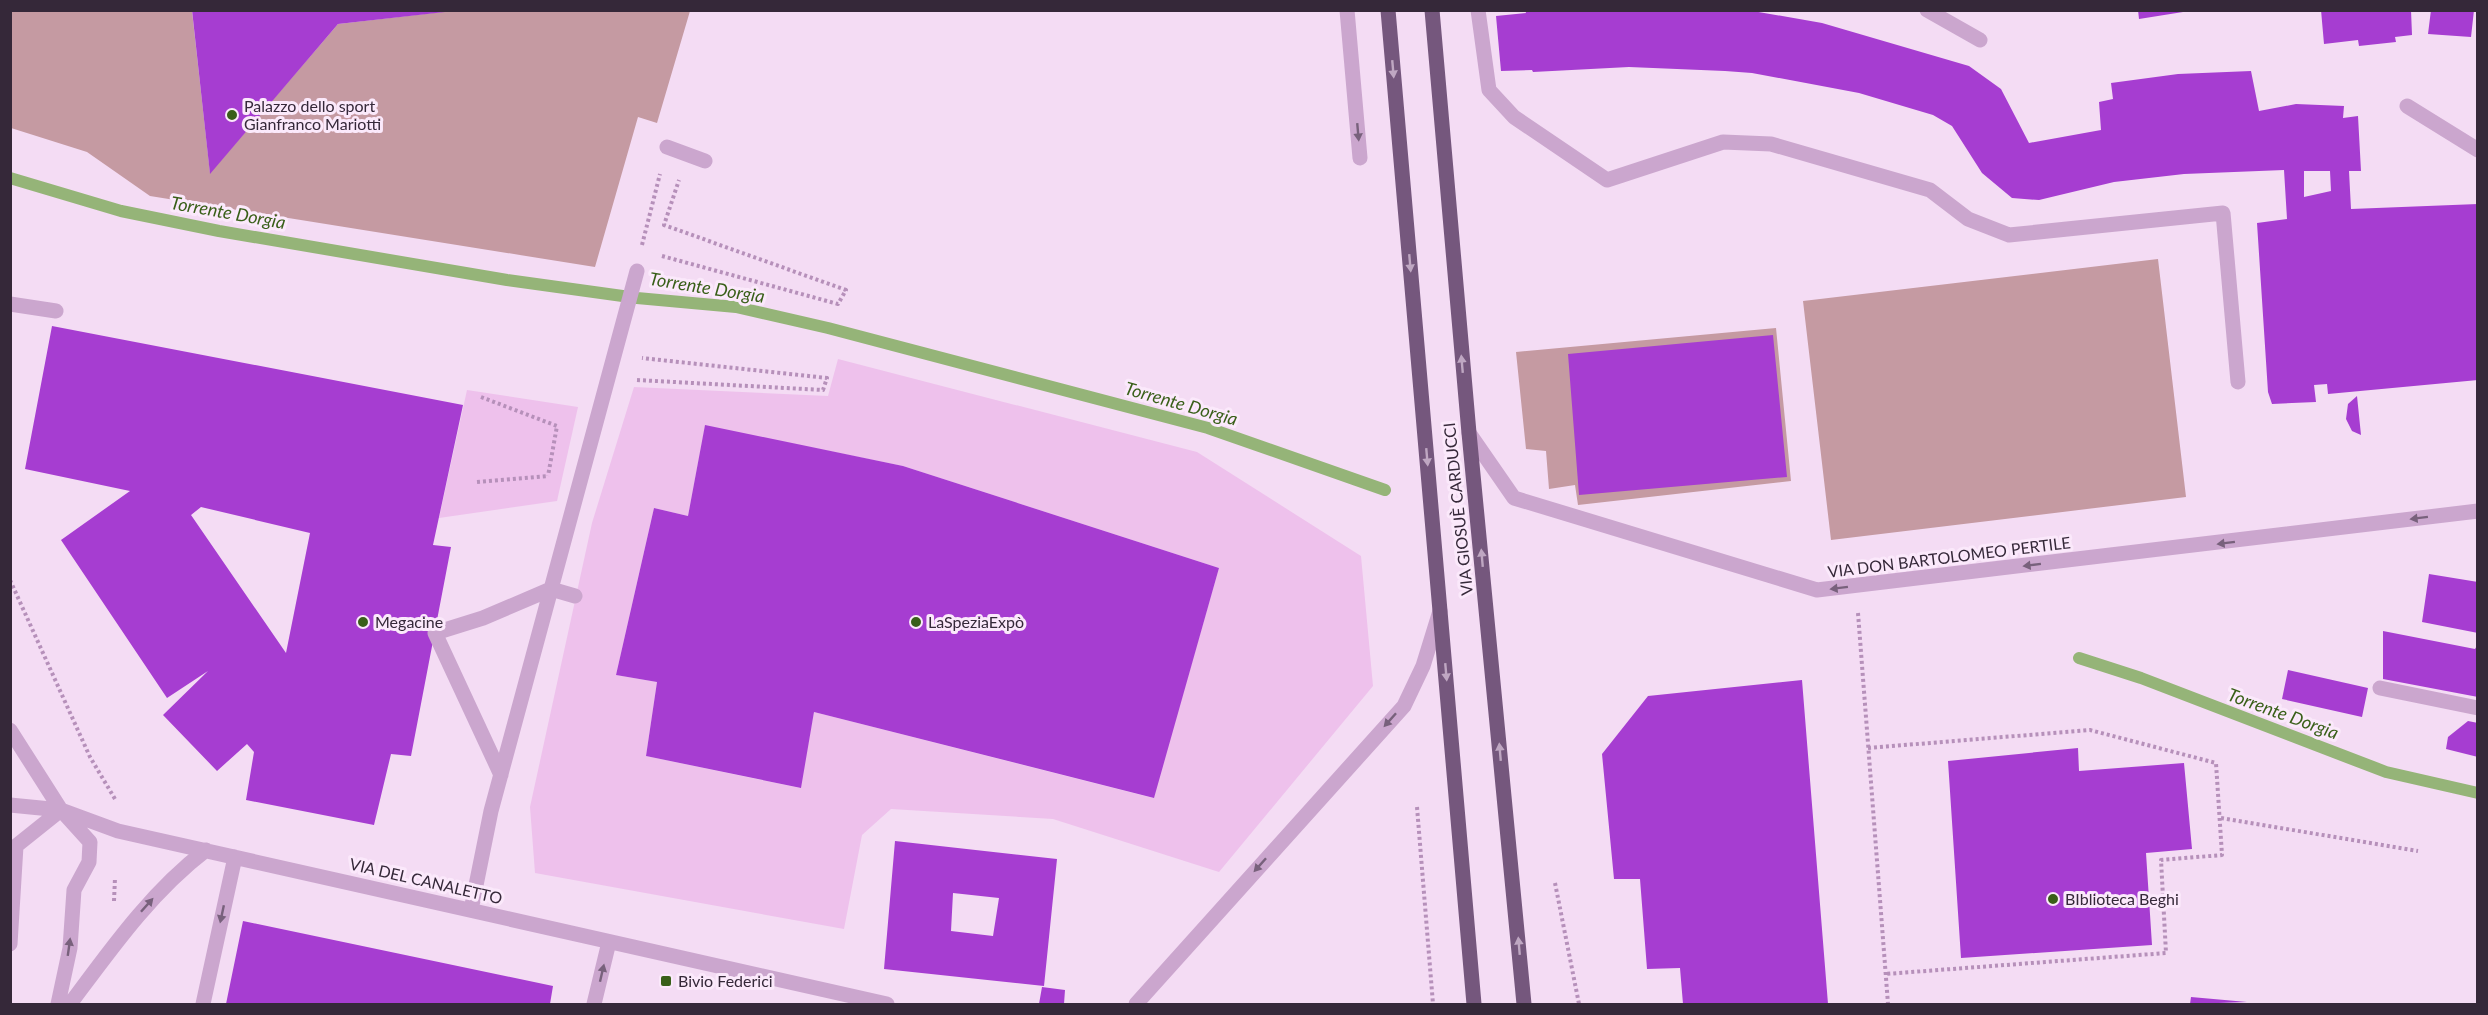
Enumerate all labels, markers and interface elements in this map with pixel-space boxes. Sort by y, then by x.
one-way arrow [1388,59,1398,78]
place label: Palazzo dello sport Gianfranco Mariotti [244,96,381,133]
marker: Palazzo dello sport Gianfranco Mariotti [225,108,239,122]
one-way arrow [1353,122,1363,141]
water label: Torrente Dorgia [169,191,287,233]
one-way arrow [1405,254,1415,273]
water label: Torrente Dorgia [648,267,766,307]
one-way arrow [1458,354,1467,373]
water label: Torrente Dorgia [1122,376,1240,430]
street label: VIA GIOSUÈ CARDUCCI [1439,422,1476,596]
one-way arrow [1422,448,1432,467]
one-way arrow [2410,514,2429,523]
street label: VIA DON BARTOLOMEO PERTILE [1826,532,2071,581]
one-way arrow [2216,538,2235,548]
one-way arrow [1477,548,1487,567]
one-way arrow [2023,561,2042,570]
one-way arrow [1829,583,1848,593]
place label: Megacine [375,612,443,631]
place label: LaSpeziaExpò [928,612,1024,631]
marker: Megacine [356,615,370,629]
marker: LaSpeziaExpò [909,615,923,629]
one-way arrow [1441,663,1451,682]
water label: Torrente Dorgia [2225,683,2342,743]
one-way arrow [1384,713,1398,727]
one-way arrow [1495,743,1505,762]
street label: VIA DEL CANALETTO [348,854,505,907]
one-way arrow [1254,857,1267,872]
place label: BIblioteca Beghi [2065,889,2179,908]
marker: BIblioteca Beghi [2046,892,2060,906]
one-way arrow [140,898,153,913]
one-way arrow [217,905,226,924]
one-way arrow [1514,937,1524,956]
one-way arrow [65,938,74,957]
one-way arrow [597,964,607,982]
place label: Bivio Federici [678,971,773,990]
marker: Bivio Federici [659,974,673,988]

